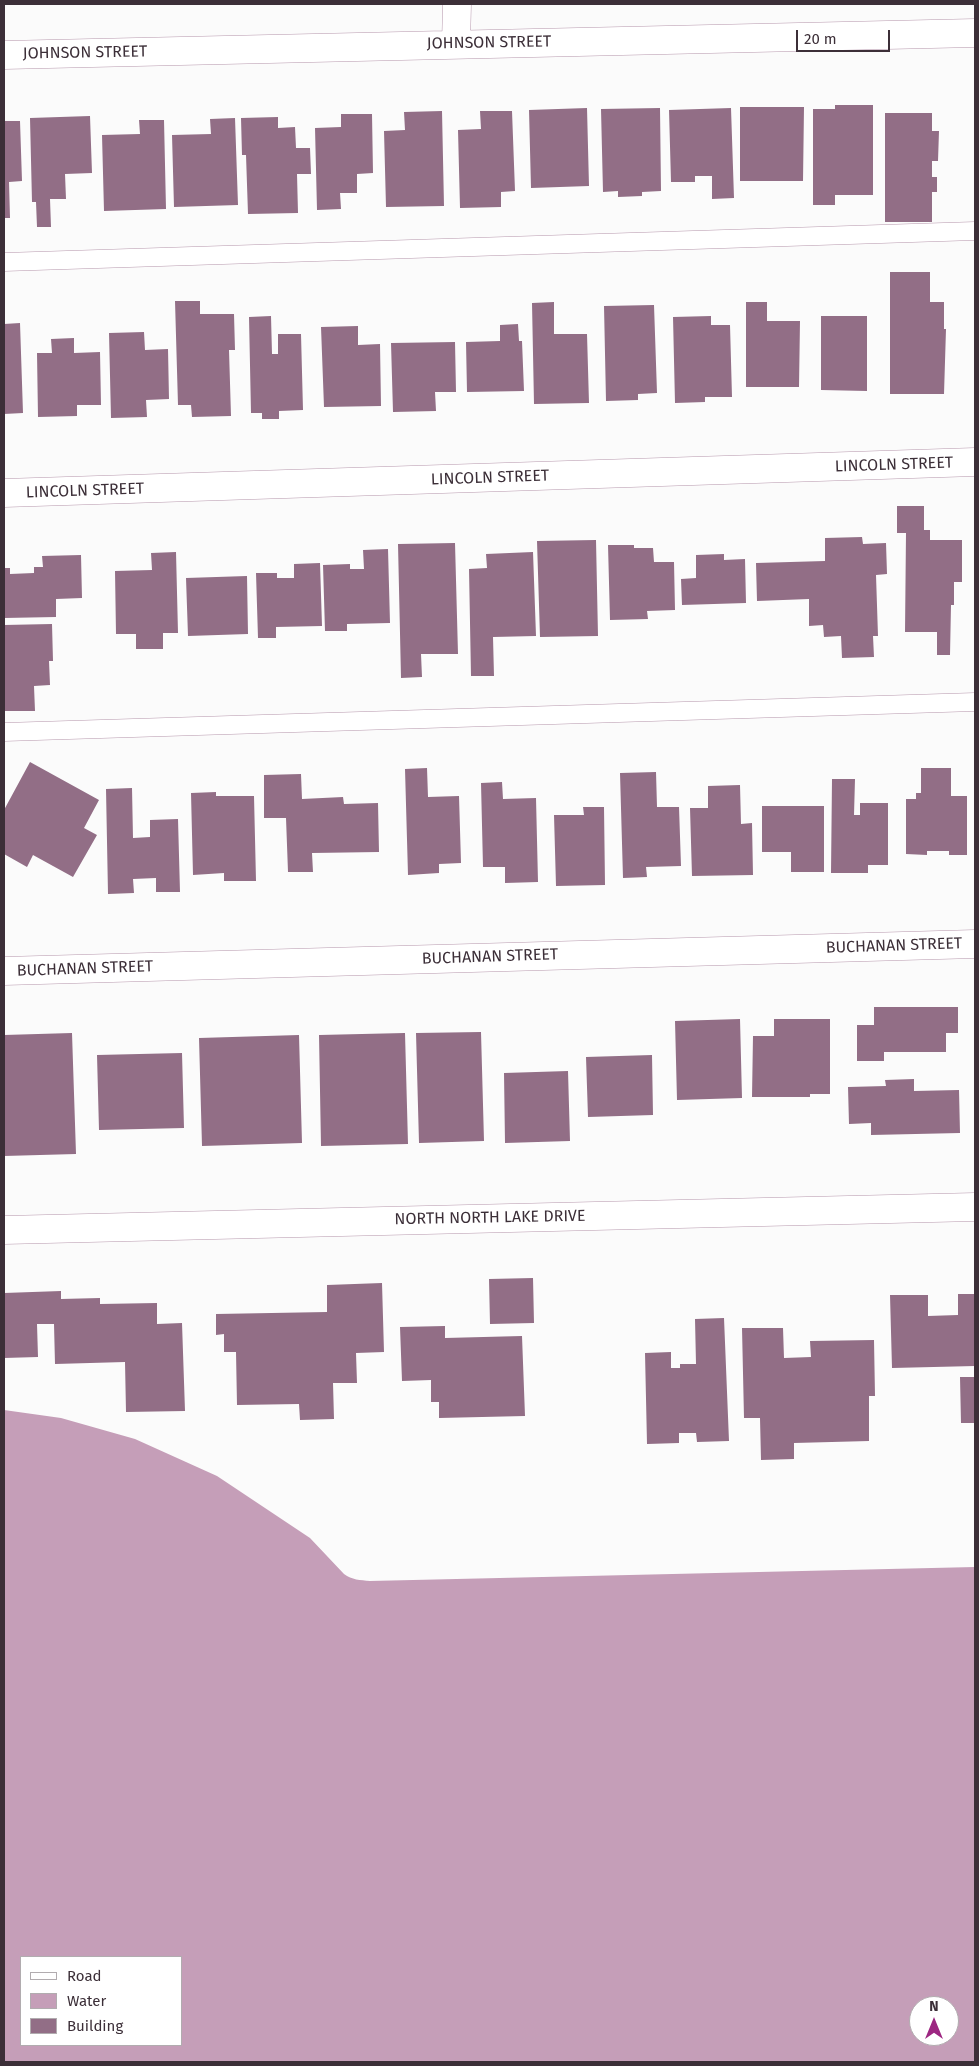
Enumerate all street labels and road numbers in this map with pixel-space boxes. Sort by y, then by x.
street label: JOHNSON STREET [427,32,551,54]
street label: JOHNSON STREET [23,42,147,64]
street label: LINCOLN STREET [835,453,953,477]
street label: LINCOLN STREET [431,466,549,490]
street label: LINCOLN STREET [26,479,144,503]
street label: BUCHANAN STREET [826,934,962,958]
street label: BUCHANAN STREET [422,945,558,969]
street label: BUCHANAN STREET [17,957,153,981]
street label: NORTH NORTH LAKE DRIVE [394,1207,586,1229]

